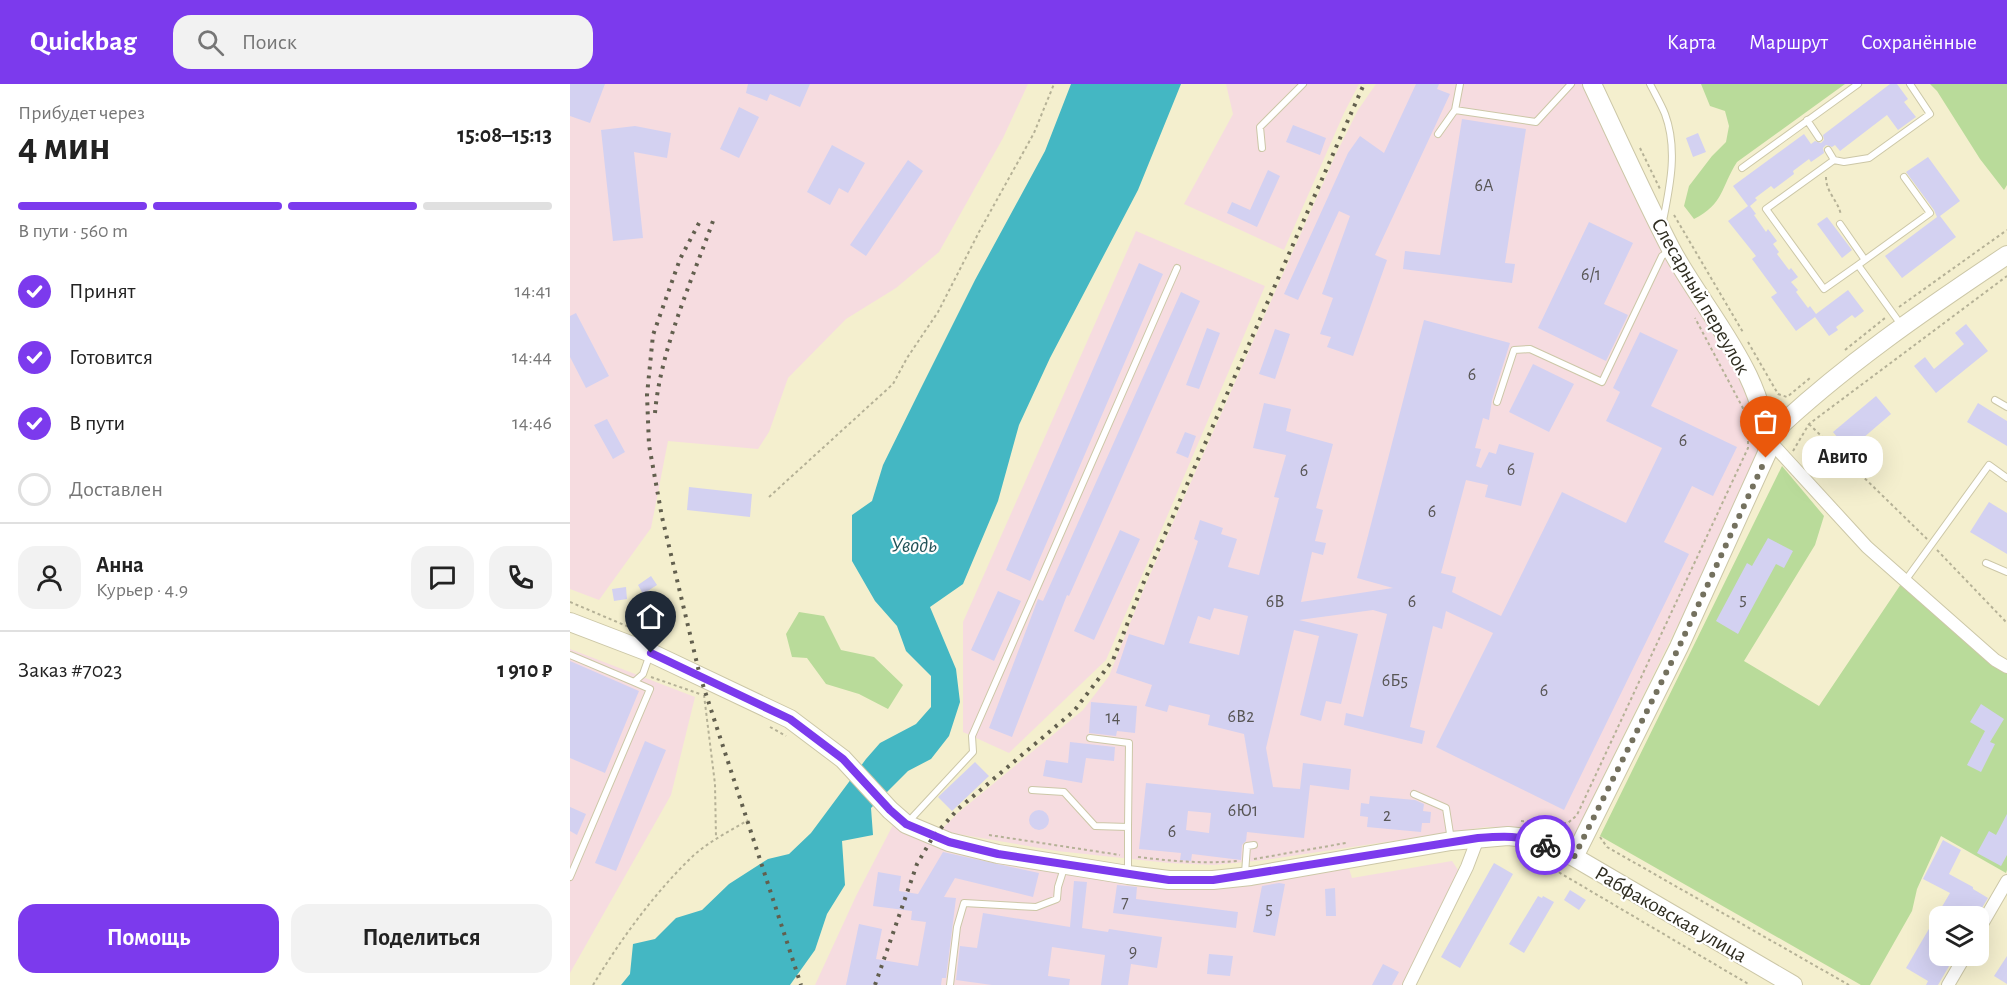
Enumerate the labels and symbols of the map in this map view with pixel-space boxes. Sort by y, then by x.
house number: 6А [1474,177,1494,195]
street label: Слесарный переулок [1647,214,1754,378]
house number: 6/1 [1581,266,1601,284]
house number: 6 [1468,366,1476,384]
pin [1740,396,1791,458]
house number: 6 [1679,432,1687,450]
callout: Авито [1802,437,1883,479]
house number: 6 [1507,461,1515,479]
house number: 6 [1300,462,1308,480]
house number: 6 [1428,503,1436,521]
water label: Уводь [891,534,937,556]
pin [625,591,676,653]
house number: 5 [1739,591,1747,609]
house number: 6В [1266,593,1284,611]
house number: 6 [1408,593,1416,611]
house number: 6Б5 [1382,672,1408,690]
house number: 6 [1540,682,1548,700]
house number: 6В2 [1228,708,1254,726]
house number: 14 [1106,709,1121,727]
house number: 6Ю1 [1228,802,1258,820]
house number: 2 [1383,807,1391,825]
courier [1515,815,1575,875]
house number: 6 [1168,823,1176,841]
street label: Рабфаковская улица [1591,862,1751,967]
house number: 7 [1121,894,1129,912]
house number: 5 [1265,900,1273,918]
house number: 9 [1129,943,1137,961]

